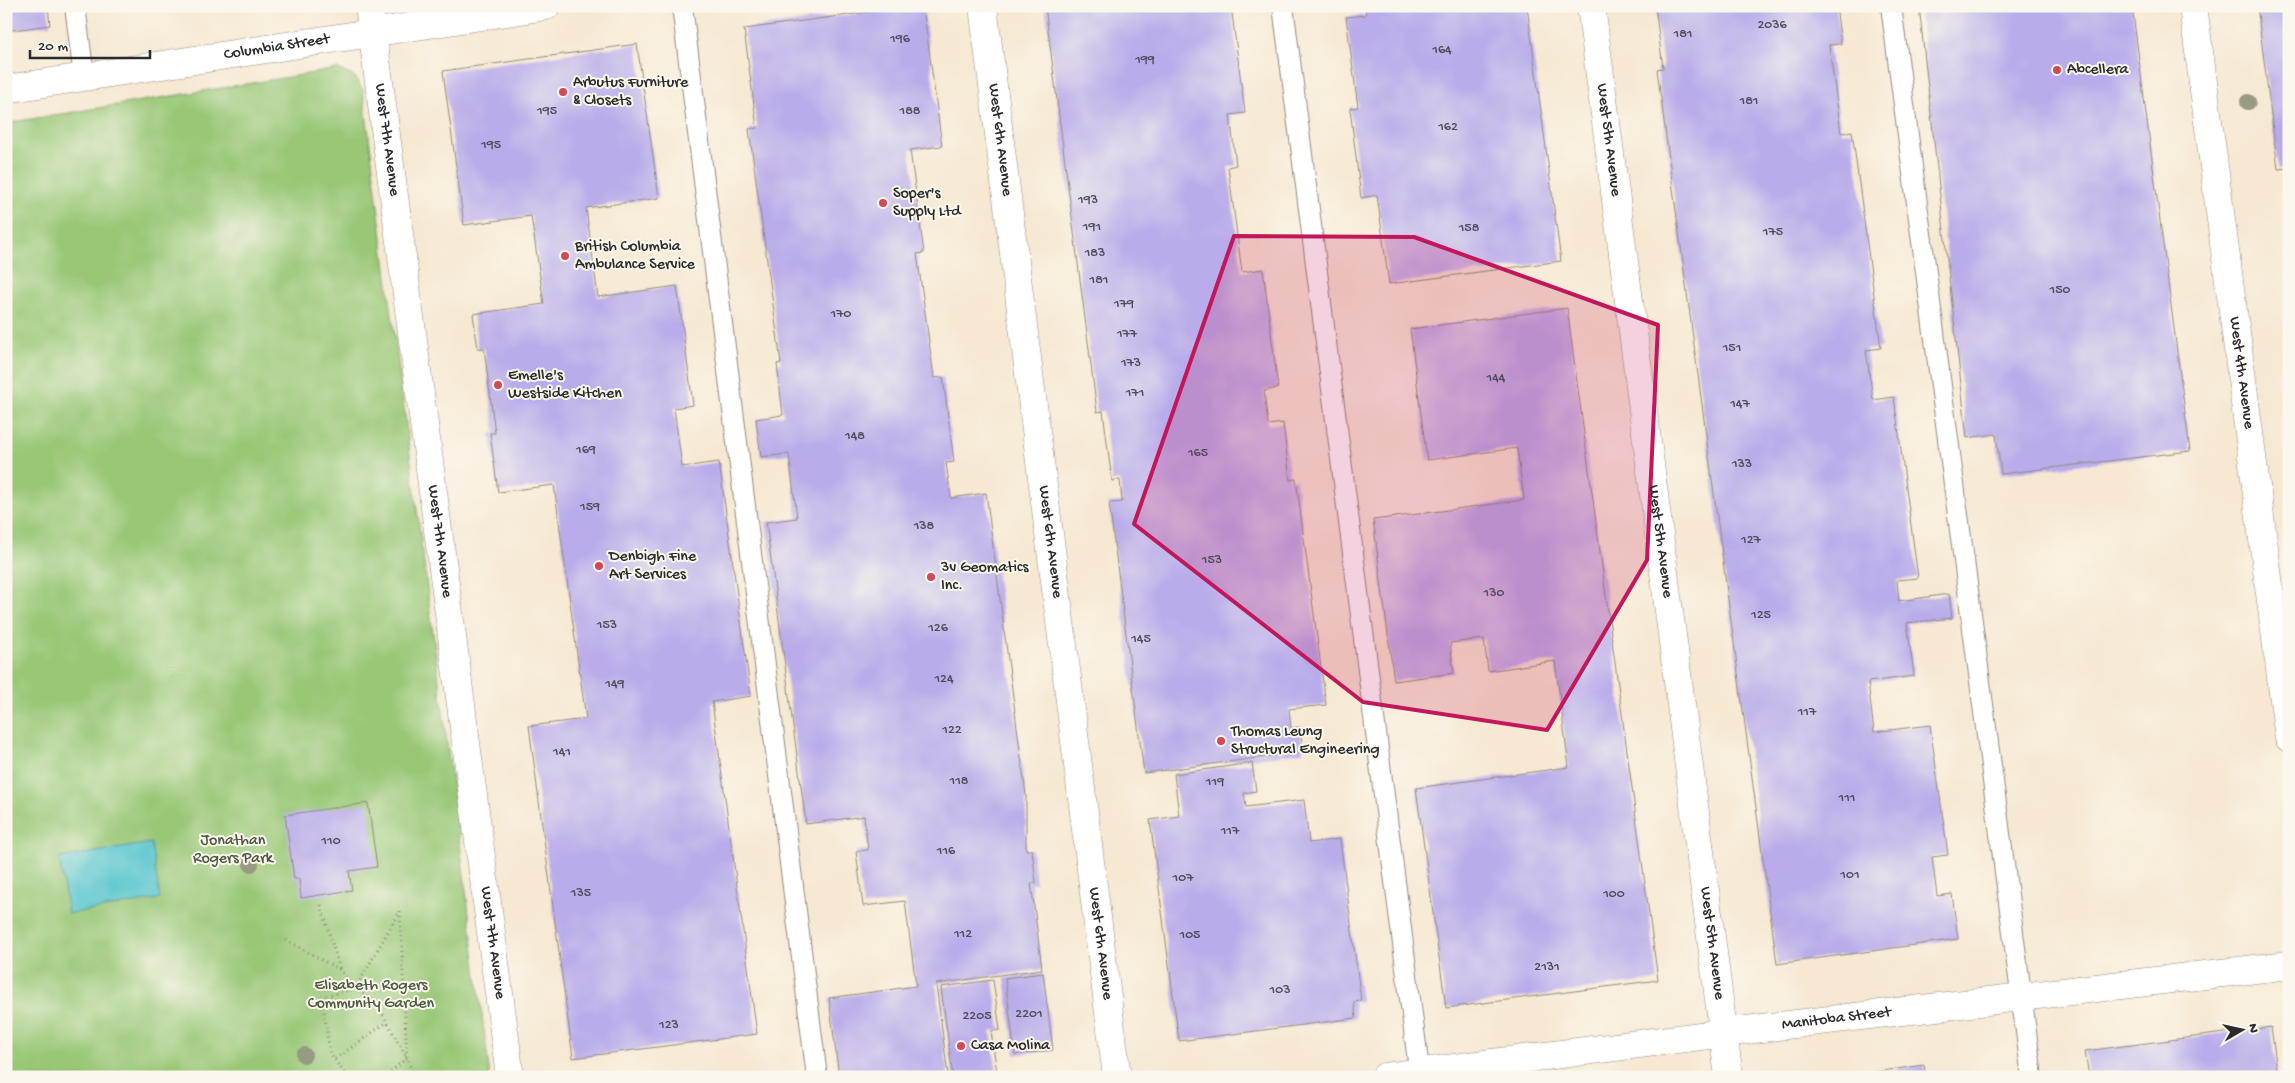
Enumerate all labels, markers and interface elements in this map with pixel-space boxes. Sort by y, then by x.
house number: 2036 [1757,17,1787,34]
house number: 181 [1673,26,1692,43]
scale bar [30,28,150,60]
street label: Columbia Street [223,30,332,65]
house number: 196 [889,31,911,48]
text: 20 m [38,38,68,56]
house number: 164 [1431,42,1452,59]
house number: 199 [1134,52,1155,69]
place label: Abcellera [2067,61,2130,80]
marker: Abcellera [2051,64,2063,76]
place label: Arbutus Furniture & Closets [573,74,689,111]
street label: West 7th Avenue [370,82,404,198]
street label: West 5th Avenue [1592,82,1625,198]
street label: West 6th Avenue [983,83,1016,198]
marker: Arbutus Furniture & Closets [557,86,569,98]
house number: 181 [1739,93,1758,110]
house number: 195 [536,103,557,120]
house number: 188 [899,103,921,120]
house number: 162 [1437,119,1458,136]
house number: 195 [480,137,501,154]
place label: Soper's Supply Ltd [893,185,962,222]
house number: 193 [1077,192,1098,209]
marker: Soper's Supply Ltd [877,197,889,209]
house number: 191 [1082,219,1101,236]
house number: 158 [1458,220,1480,237]
house number: 175 [1762,224,1783,241]
place label: British Columbia Ambulance Service [574,238,696,275]
house number: 183 [1084,245,1105,262]
marker: British Columbia Ambulance Service [559,250,571,262]
house number: 181 [1089,272,1108,289]
house number: 150 [2049,282,2071,299]
house number: 179 [1113,296,1134,313]
house number: 170 [830,306,851,323]
street label: West 4th Avenue [2224,316,2258,431]
house number: 177 [1116,326,1138,343]
house number: 151 [1722,340,1741,357]
house number: 173 [1120,355,1141,372]
place label: Emelle's Westside Kitchen [508,367,622,404]
house number: 144 [1486,370,1506,387]
marker: Emelle's Westside Kitchen [492,379,504,391]
house number: 171 [1125,385,1144,402]
house number: 147 [1729,396,1750,413]
house number: 148 [844,428,865,445]
house number: 169 [575,442,596,459]
house number: 165 [1187,445,1208,462]
house number: 133 [1731,456,1752,473]
street label: West 7th Avenue [423,484,456,600]
street label: West 6th Avenue [1034,484,1067,600]
street label: West 5th Avenue [1643,484,1677,600]
house number: 159 [579,499,600,516]
house number: 138 [913,518,935,535]
house number: 127 [1740,532,1762,549]
place label: Denbigh Fine Art Services [608,548,697,585]
house number: 153 [1201,552,1222,569]
place label: 3v Geomatics Inc. [940,559,1029,596]
marker: Denbigh Fine Art Services [593,560,605,572]
marker: 3v Geomatics Inc. [925,571,937,583]
house number: 130 [1483,585,1504,602]
house number: 125 [1750,607,1771,624]
house number: 153 [596,617,617,634]
house number: 126 [927,620,949,637]
house number: 145 [1130,631,1151,648]
house number: 124 [933,671,954,688]
house number: 149 [604,676,625,693]
house number: 117 [1797,704,1817,721]
house number: 122 [941,722,962,739]
place label: Thomas Leung Structural Engineering [1230,723,1380,760]
marker: Thomas Leung Structural Engineering [1215,735,1227,747]
house number: 141 [552,744,571,761]
house number: 118 [949,773,969,790]
house number: 119 [1205,774,1224,791]
house number: 111 [1838,790,1855,807]
house number: 117 [1220,823,1240,840]
park label: Jonathan Rogers Park [193,832,275,869]
house number: 110 [320,833,341,850]
house number: 116 [936,843,956,860]
house number: 101 [1839,867,1860,884]
house number: 107 [1172,870,1194,887]
street label: West 7th Avenue [476,885,509,1001]
house number: 135 [570,885,591,902]
street label: West 6th Avenue [1084,886,1117,1002]
house number: 100 [1602,886,1625,903]
street label: West 5th Avenue [1695,886,1729,1002]
house number: 112 [953,926,972,943]
house number: 105 [1179,927,1200,944]
house number: 2131 [1534,959,1560,976]
park label: Elisabeth Rogers Community Garden [308,977,435,1014]
house number: 103 [1269,982,1290,999]
street label: Manitoba Street [1781,1003,1893,1035]
house number: 2201 [1015,1006,1043,1023]
north arrow [2218,1006,2268,1056]
house number: 2205 [962,1008,992,1025]
house number: 123 [658,1017,679,1034]
text: N [2243,1023,2261,1034]
place label: Casa Molina [971,1037,1051,1056]
marker: Casa Molina [955,1040,967,1052]

